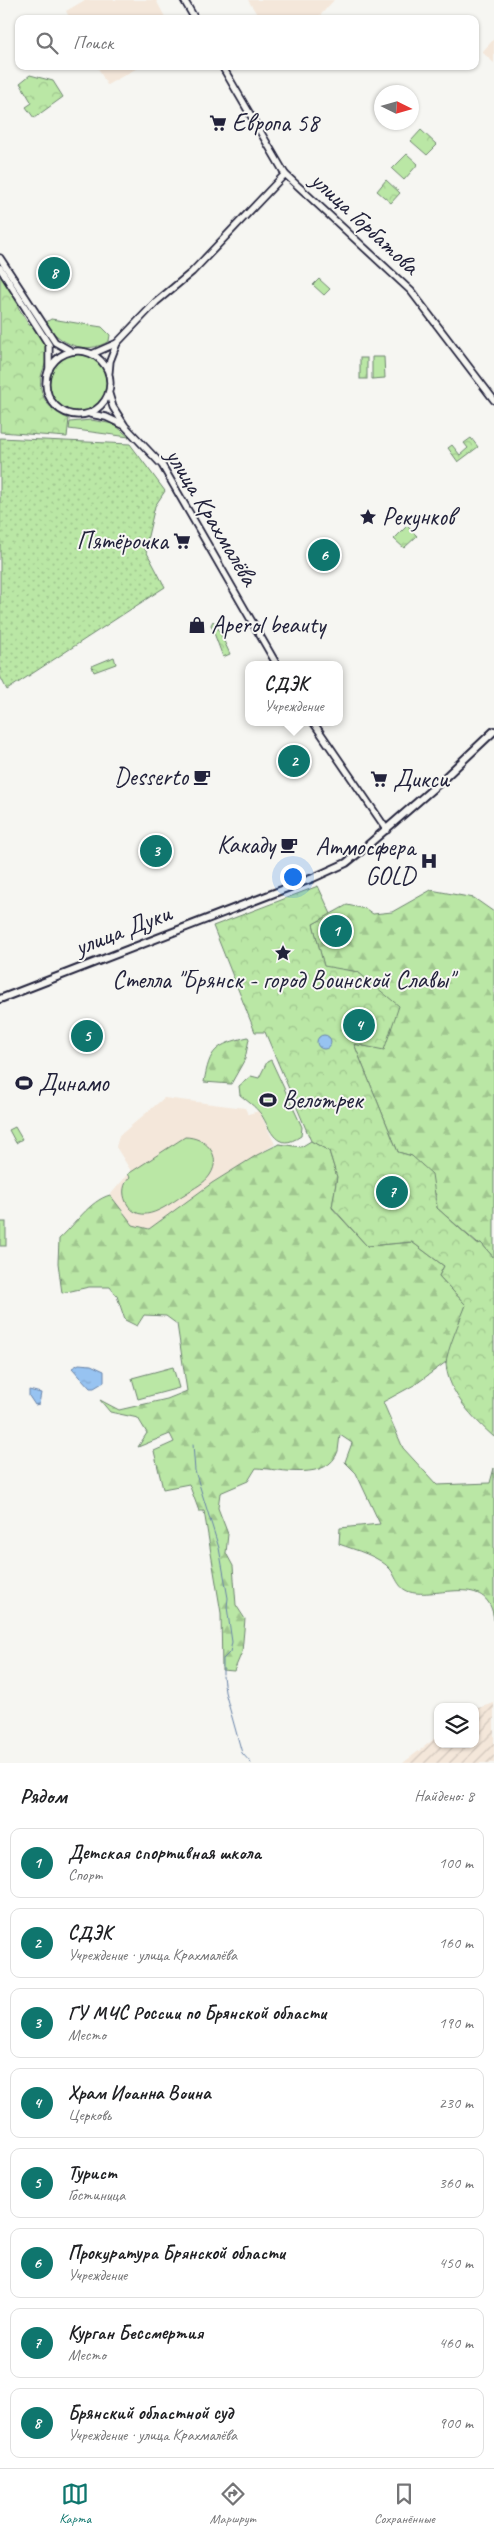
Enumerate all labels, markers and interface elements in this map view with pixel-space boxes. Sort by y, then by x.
search box [15,15,479,70]
icon: search [33,29,61,57]
text: Поиск [73,31,113,55]
north arrow [374,85,419,130]
place label: Европа 58 [232,107,321,139]
supermarket icon: Европа 58 [208,113,228,133]
street label: улица Горбатова [302,163,428,283]
pin: 8 [38,254,70,292]
street label: улица Крахмалёва [157,441,267,593]
place label: Рекунков [382,501,461,533]
place icon: Рекунков [358,507,378,527]
place label: Пятёрочка [76,525,170,557]
supermarket icon: Пятёрочка [172,531,192,551]
pin: 6 [308,536,340,574]
place label: Aperol beauty [211,609,328,641]
shop icon: Aperol beauty [187,615,207,635]
popup [245,661,343,726]
text: СДЭК [264,672,308,696]
text: Учреждение [264,696,324,716]
pin: 2 [278,742,310,780]
place label: Desserto [114,761,189,793]
place label: Дикси [393,763,451,795]
cafe icon: Desserto [192,767,212,787]
supermarket icon: Дикси [369,769,389,789]
place label: Какаду [217,829,277,861]
place label: Атмосфера GOLD [316,831,418,892]
pin: 3 [140,832,172,870]
cafe icon: Какаду [279,835,299,855]
hospital icon: Атмосфера GOLD [419,851,439,871]
your location [280,864,306,890]
street label: улица Дуки [68,896,178,964]
pin: 1 [320,912,352,950]
place icon: Стелла "Брянск - город Воинской Славы" [273,943,293,963]
place label: Стелла "Брянск - город Воинской Славы" [112,964,459,996]
pin: 4 [343,1006,375,1044]
pin: 5 [71,1017,103,1055]
place label: Динамо [38,1067,110,1099]
sports icon: Динамо [14,1073,34,1093]
place label: Велотрек [282,1084,365,1116]
sports icon: Велотрек [258,1090,278,1110]
pin: 7 [376,1173,408,1211]
map controls [434,1703,479,1748]
button: layers [434,1703,479,1748]
text: Рядом [20,1783,67,1809]
text: Найдено: 8 [414,1786,474,1806]
text: Детская спортивная школа [68,1841,261,1865]
text: 1 [33,1853,41,1873]
text: 100 m [439,1853,473,1873]
text: Спорт [68,1865,103,1885]
text: СДЭК [68,1921,112,1945]
text: 2 [33,1933,41,1953]
text: 160 m [439,1933,473,1953]
text: Учреждение · улица Крахмалёва [68,1945,237,1965]
text: ГУ МЧС России по Брянской области [68,2001,326,2025]
text: 3 [33,2013,41,2033]
text: 190 m [439,2013,473,2033]
text: Место [68,2025,106,2045]
text: Храм Иоанна Воина [68,2081,210,2105]
text: 4 [33,2093,41,2113]
text: 230 m [439,2093,473,2113]
text: Церковь [68,2105,111,2125]
text: Турист [68,2161,117,2185]
text: 5 [34,2173,40,2193]
text: 360 m [439,2173,473,2193]
text: Гостиница [68,2185,125,2205]
text: Прокуратура Брянской области [68,2241,285,2265]
text: 6 [33,2253,41,2273]
text: 450 m [439,2253,473,2273]
text: Учреждение [68,2265,127,2285]
text: Курган Бессмертия [68,2321,203,2345]
text: 7 [33,2333,41,2353]
text: 460 m [439,2333,473,2353]
text: Место [68,2345,106,2365]
text: Брянский областной суд [68,2401,233,2425]
text: 8 [33,2413,41,2433]
text: 900 m [439,2413,473,2433]
text: Учреждение · улица Крахмалёва [68,2425,237,2445]
tab: Карта [59,2480,91,2527]
tab: Маршрут [210,2480,256,2527]
tab: Сохранённые [374,2480,435,2527]

